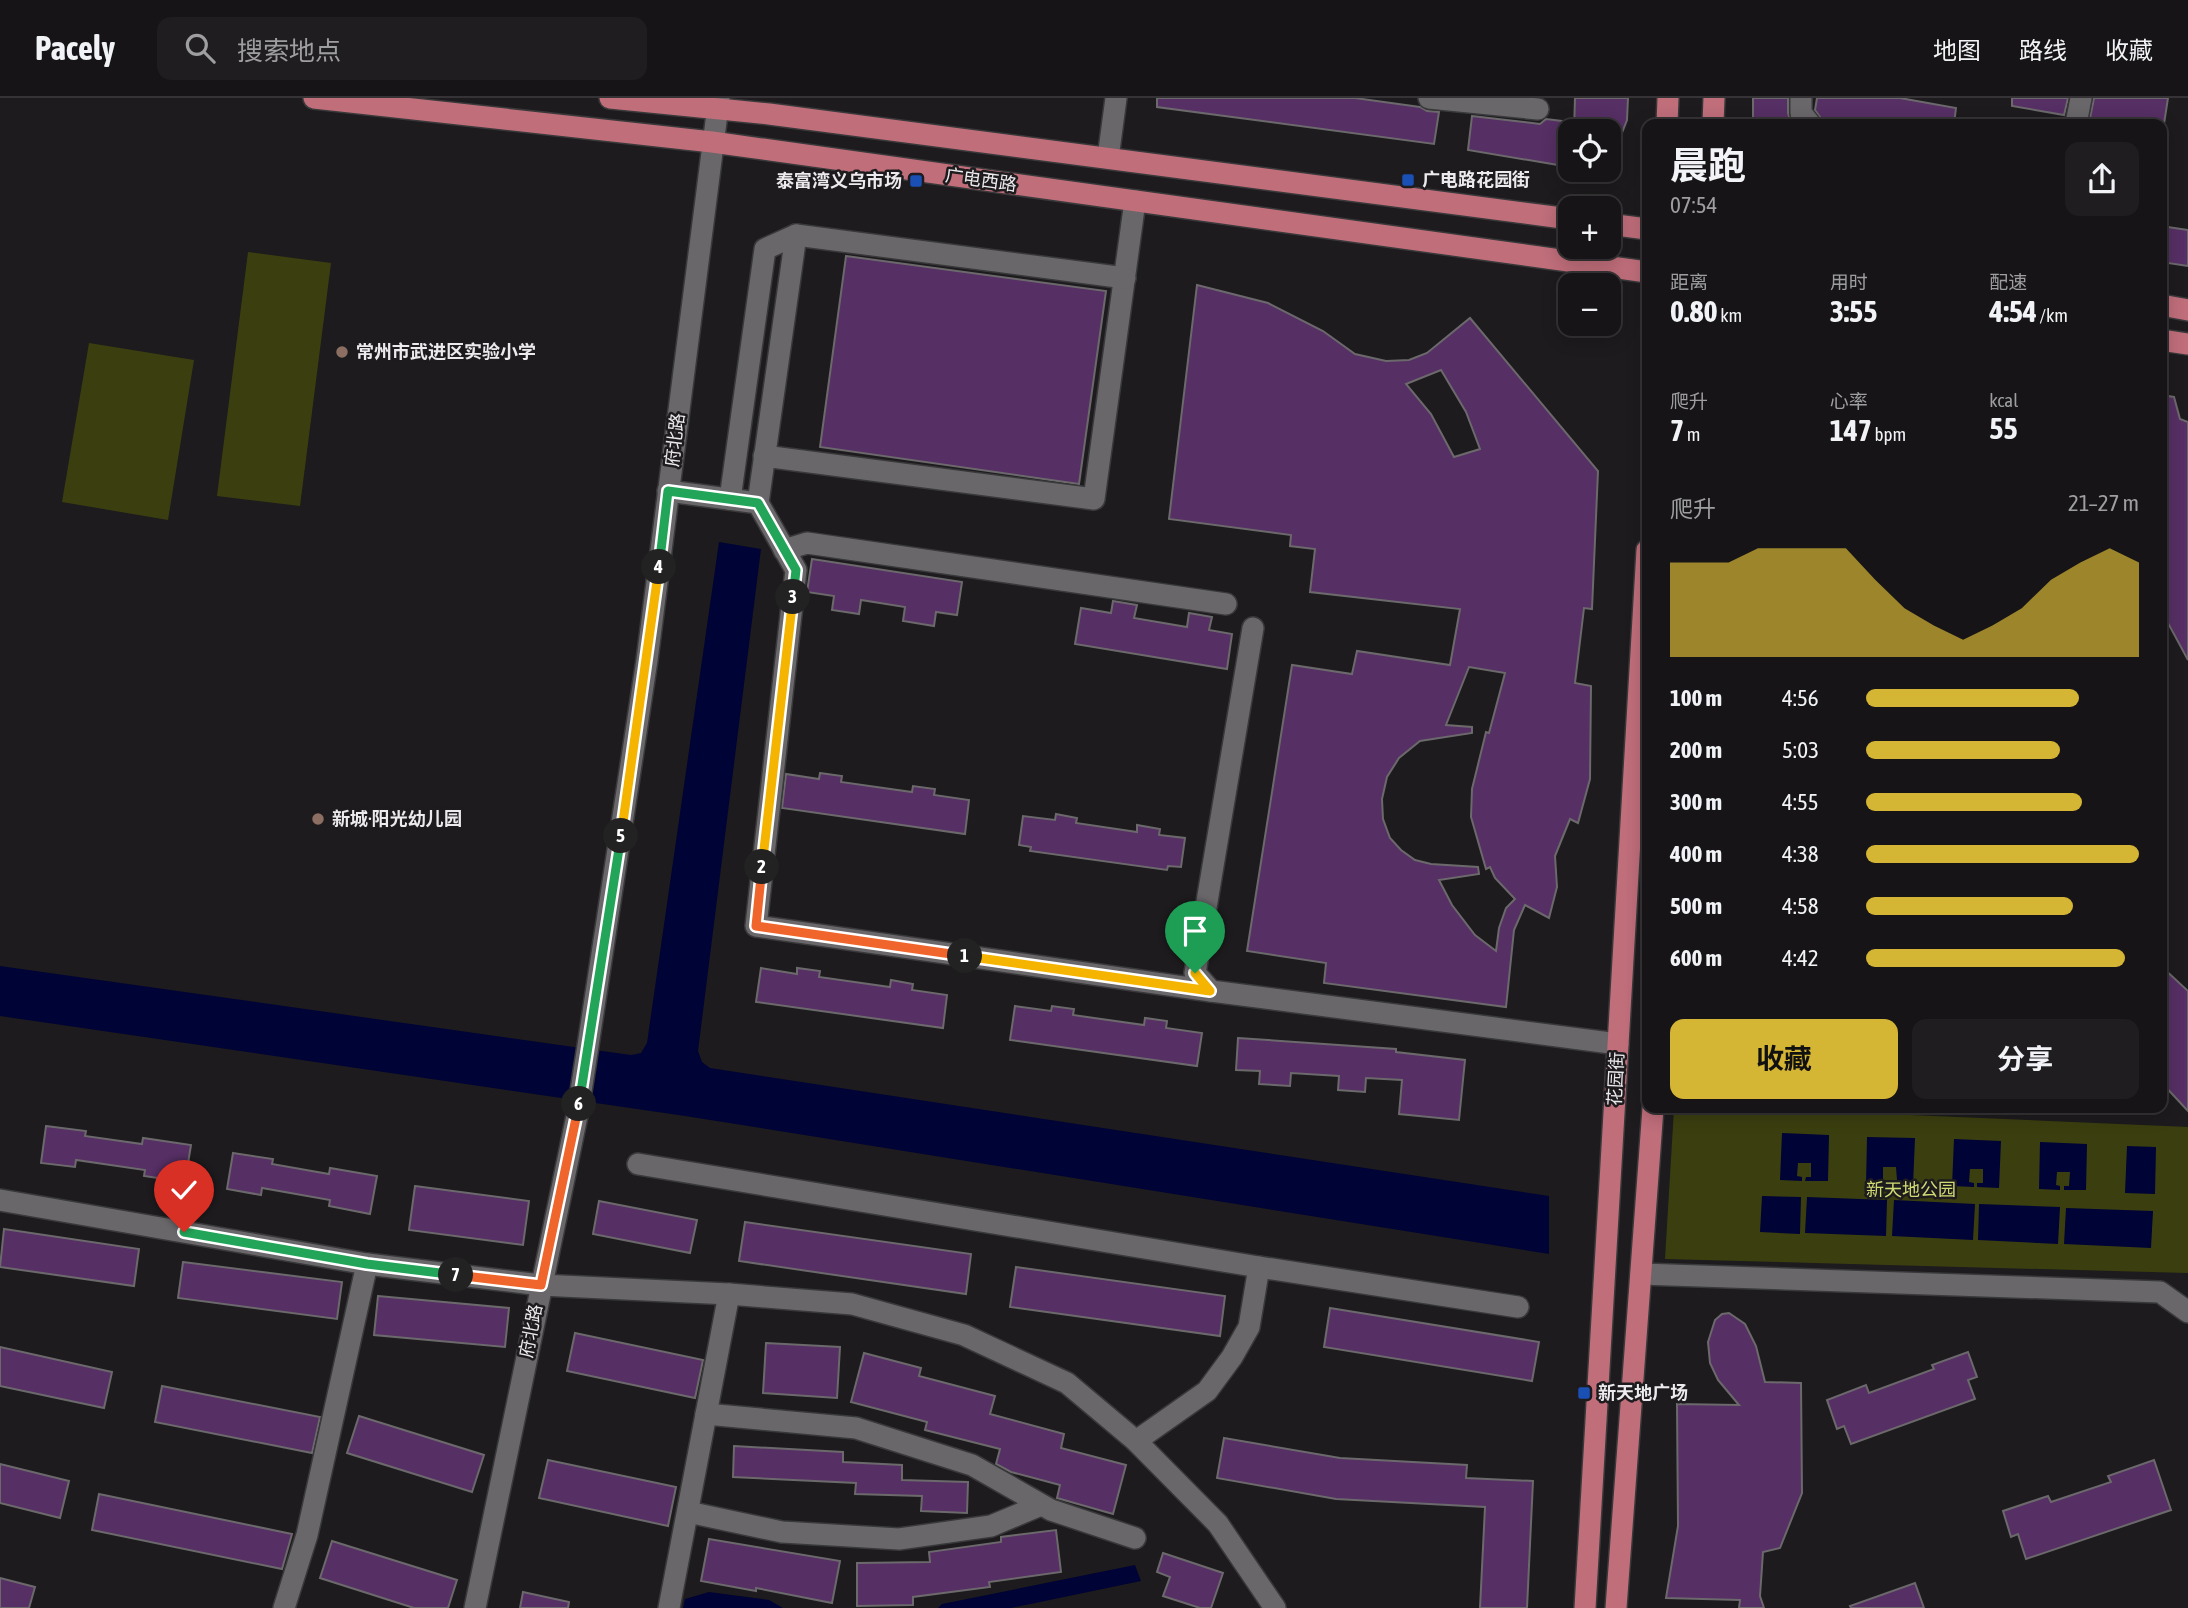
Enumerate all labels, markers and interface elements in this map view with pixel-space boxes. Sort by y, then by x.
search box [157,17,647,80]
text: Pacely [35,29,115,67]
icon: search [181,29,219,67]
text: 搜索地点 [237,36,341,66]
text: 地图 [1933,37,1981,64]
text: 路线 [2019,37,2067,64]
text: 收藏 [2105,37,2153,64]
map controls [1558,119,1621,336]
button: locate [1558,119,1621,182]
button: share [2065,142,2139,216]
text: 晨跑 [1670,144,1746,187]
street label: 广电西路 [944,164,1018,195]
place label: 广电路花园街 [1422,169,1530,190]
place label: 泰富湾义乌市场 [776,170,902,191]
marker: 广电路花园街 [1400,172,1416,188]
marker: 泰富湾义乌市场 [908,173,924,189]
text: 07:54 [1670,192,1717,218]
button: + [1558,196,1621,259]
text: 距离 [1670,271,1708,293]
text: 用时 [1830,271,1868,293]
text: 配速 [1989,271,2027,293]
button: − [1558,273,1621,336]
text: 0.80 [1670,294,1718,328]
text: 3:55 [1830,294,1877,328]
text: 4:54 [1989,294,2037,328]
text: km [1718,304,1742,326]
text: /km [2037,304,2068,326]
place label: 常州市武进区实验小学 [356,341,536,362]
marker: 常州市武进区实验小学 [334,344,350,360]
text: kcal [1989,389,2018,411]
text: 爬升 [1670,390,1708,412]
text: 心率 [1830,390,1868,412]
text: 55 [1989,411,2018,445]
street label: 府北路 [661,412,688,468]
text: 7 [1670,413,1684,447]
text: 147 [1830,413,1872,447]
text: m [1684,423,1700,445]
text: bpm [1872,423,1906,445]
text: 21–27 m [2068,490,2139,516]
text: 爬升 [1670,496,1716,522]
pin: 4 [642,550,676,584]
text: 4 [654,555,663,577]
pin: 3 [776,580,810,614]
text: 3 [788,585,797,607]
text: 100 m [1670,685,1722,711]
text: 4:56 [1782,685,1819,711]
text: 200 m [1670,737,1722,763]
text: 5:03 [1782,737,1819,763]
text: 300 m [1670,789,1722,815]
text: 4:55 [1782,789,1819,815]
place label: 新城·阳光幼儿园 [332,808,462,829]
marker: 新城·阳光幼儿园 [310,811,326,827]
pin: 5 [604,818,638,854]
text: 5 [616,824,625,846]
text: 400 m [1670,841,1722,867]
text: 4:38 [1782,841,1819,867]
pin: 2 [744,850,780,884]
text: 2 [757,855,766,877]
text: 500 m [1670,893,1722,919]
text: 4:58 [1782,893,1819,919]
pin [1165,901,1225,973]
icon: arrive [1176,912,1214,950]
pin: 1 [948,938,982,974]
text: 1 [960,944,969,966]
text: 600 m [1670,945,1722,971]
text: 4:42 [1782,945,1819,971]
button: 收藏 [1670,1019,1898,1099]
button: 分享 [1912,1019,2139,1099]
street label: 花园街 [1604,1051,1627,1106]
pin: 6 [562,1086,596,1122]
text: 6 [574,1092,583,1114]
pin [154,1160,214,1232]
icon: check [165,1171,203,1209]
park label: 新天地公园 [1866,1179,1956,1200]
pin: 7 [438,1258,474,1292]
text: 7 [451,1263,460,1285]
street label: 府北路 [515,1302,546,1359]
place label: 新天地广场 [1598,1382,1688,1403]
marker: 新天地广场 [1576,1385,1592,1401]

